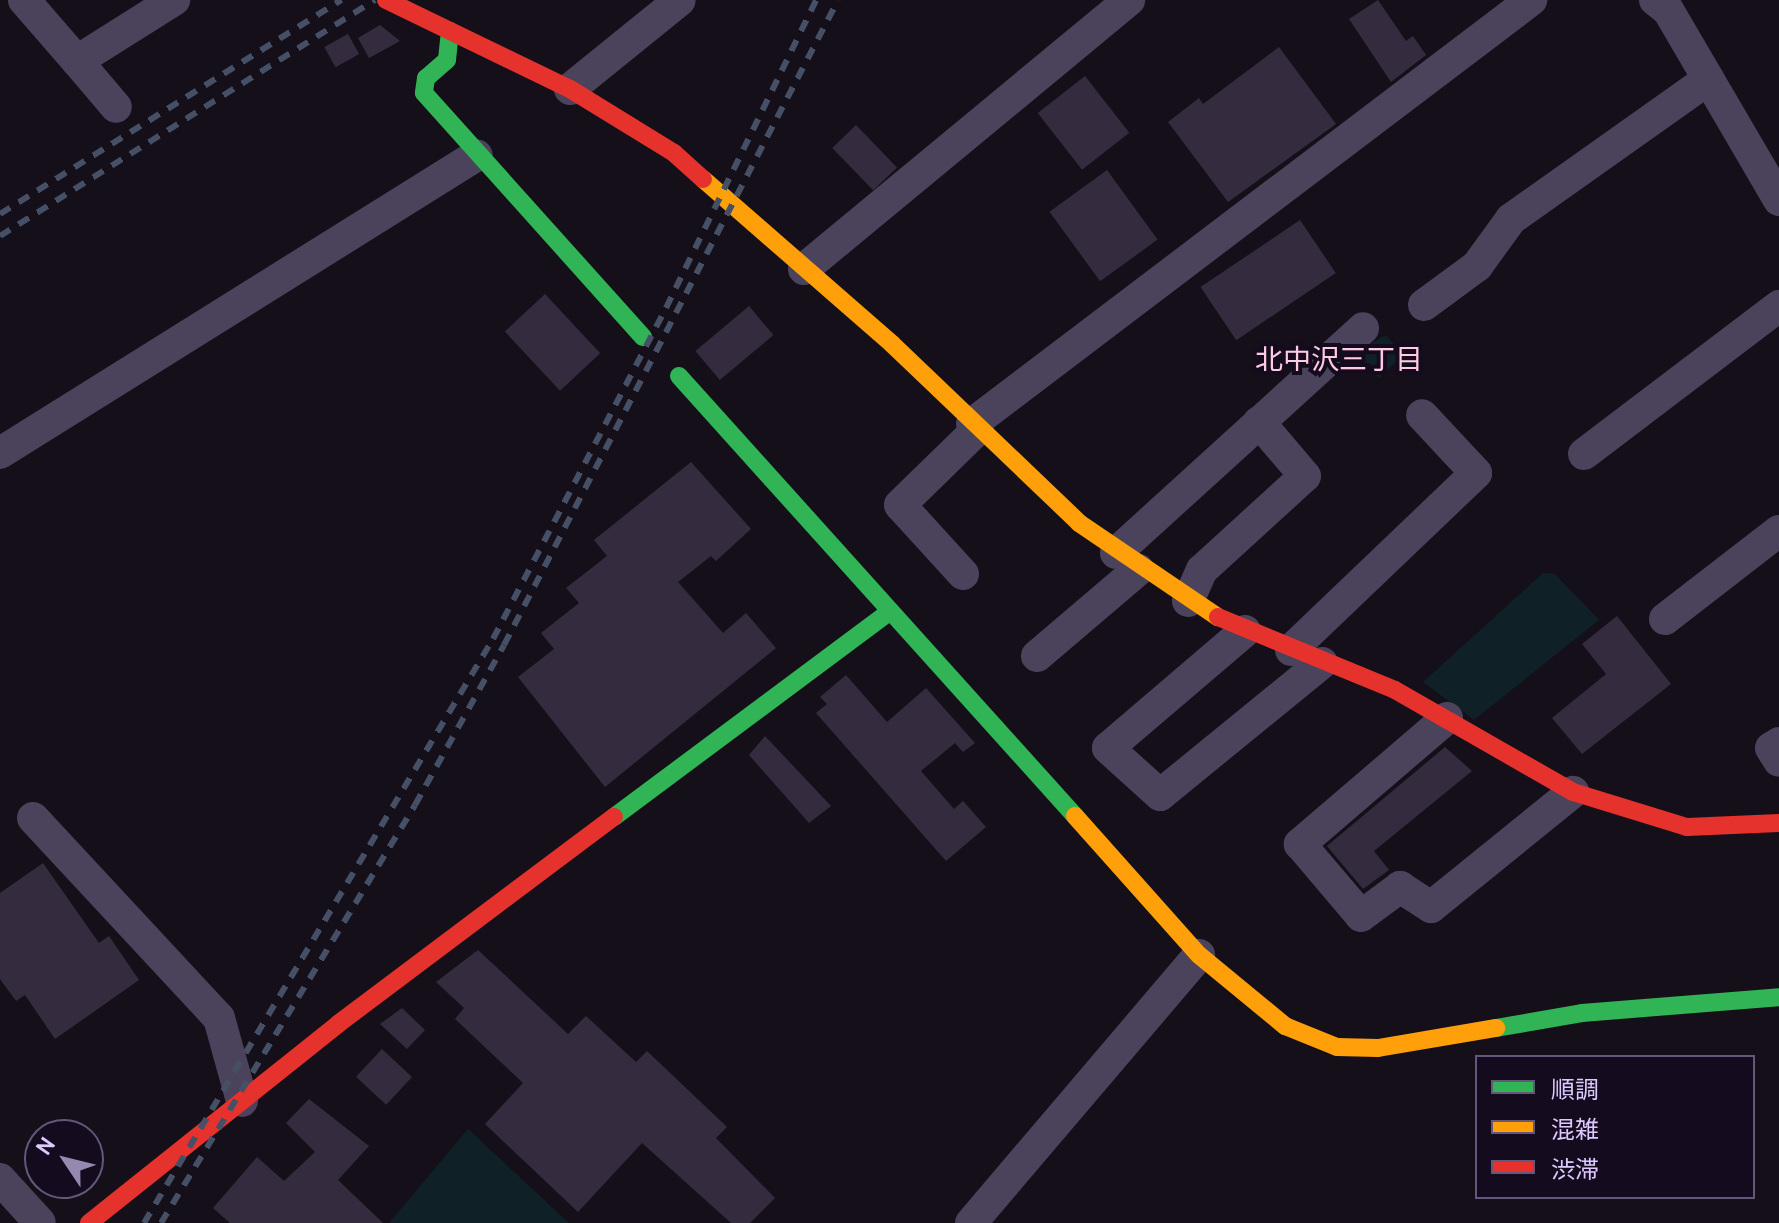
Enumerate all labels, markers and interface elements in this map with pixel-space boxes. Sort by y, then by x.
district label: 北中沢三丁目 [1255,342,1423,376]
legend [1475,1055,1755,1199]
text: 順調 [1551,1075,1599,1104]
text: 混雑 [1551,1115,1599,1144]
north arrow [24,1119,104,1199]
text: N [30,1132,61,1160]
text: 渋滞 [1551,1155,1599,1184]

